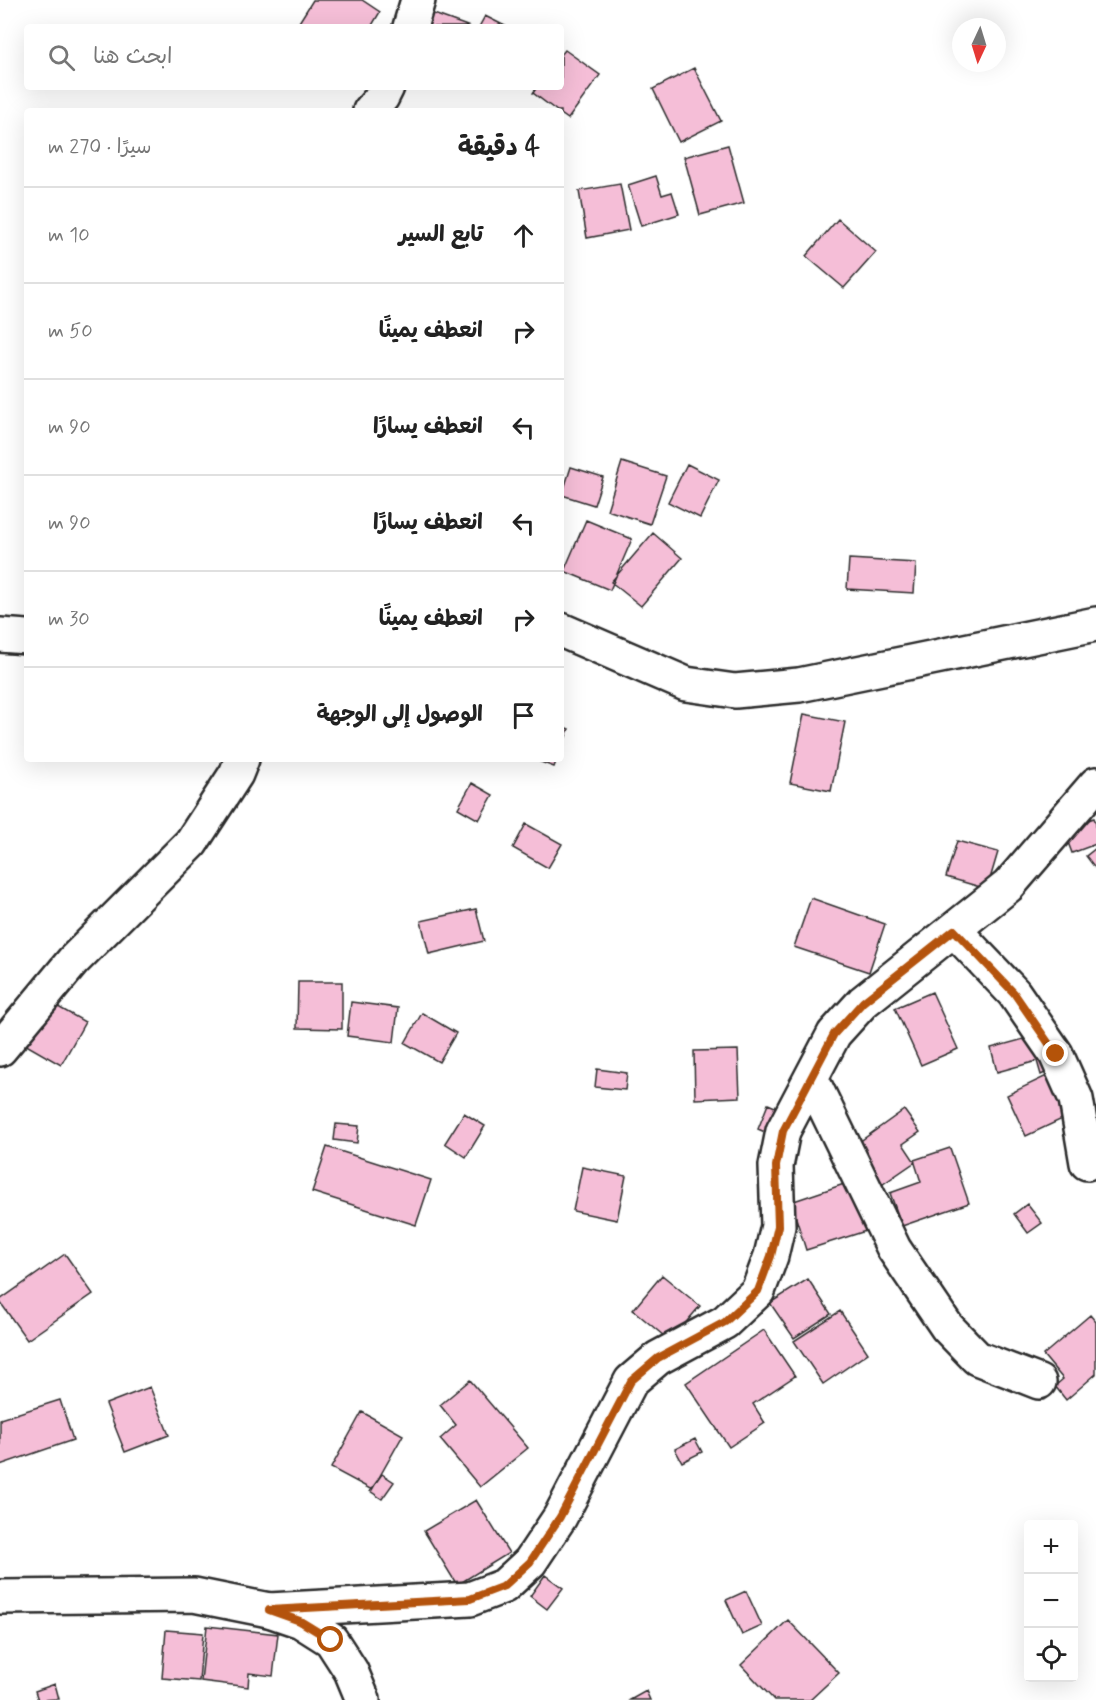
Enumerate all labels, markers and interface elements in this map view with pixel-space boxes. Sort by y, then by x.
north arrow [952,18,1006,72]
search box [24,24,564,90]
icon: search [45,41,78,74]
text: ابحث هنا [93,43,173,71]
text: 4 دقيقة [458,131,540,165]
text: سيرًا · 270 m [48,134,151,161]
icon: ahead [507,219,540,252]
text: تابع السير [399,221,483,249]
text: 10 m [48,222,90,249]
icon: right [507,315,540,348]
text: انعطف يمينًا [379,317,483,345]
text: 50 m [48,318,93,345]
icon: left [507,411,540,444]
text: انعطف يسارًا [373,413,483,441]
text: 90 m [48,414,91,441]
icon: left [507,507,540,540]
text: انعطف يسارًا [373,509,483,537]
text: 90 m [48,510,91,537]
icon: right [507,603,540,636]
text: انعطف يمينًا [379,605,483,633]
text: 30 m [48,606,90,633]
icon: arrive [507,699,540,732]
text: الوصول إلى الوجهة [316,701,483,729]
route end [1042,1040,1068,1066]
map controls [1024,1520,1078,1682]
button: + [1024,1520,1078,1574]
button: − [1024,1574,1078,1628]
route start [317,1626,343,1652]
button: locate [1024,1628,1078,1682]

